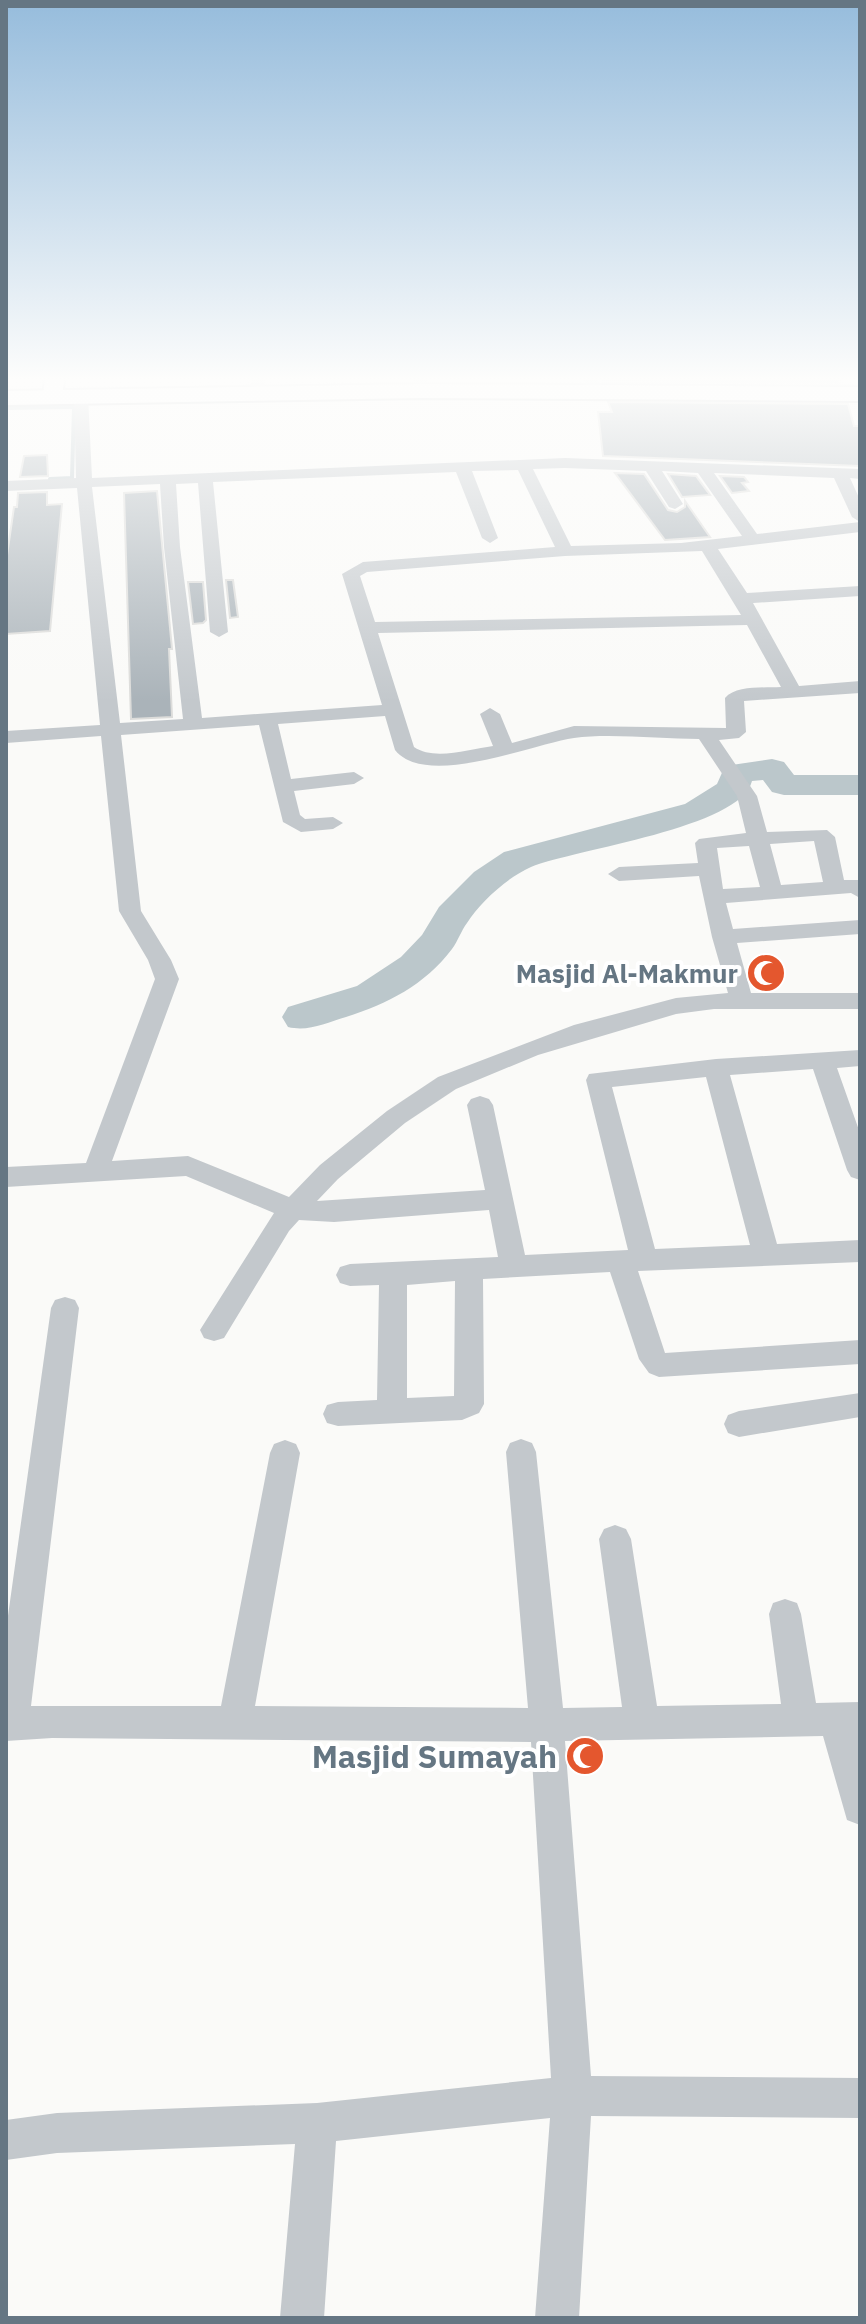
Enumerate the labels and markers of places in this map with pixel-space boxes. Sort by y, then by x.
mosque icon: Masjid Al-Makmur [745,952,787,994]
place label: Masjid Al-Makmur [516,956,738,990]
place label: Masjid Sumayah [312,1735,557,1777]
mosque icon: Masjid Sumayah [564,1735,606,1777]

